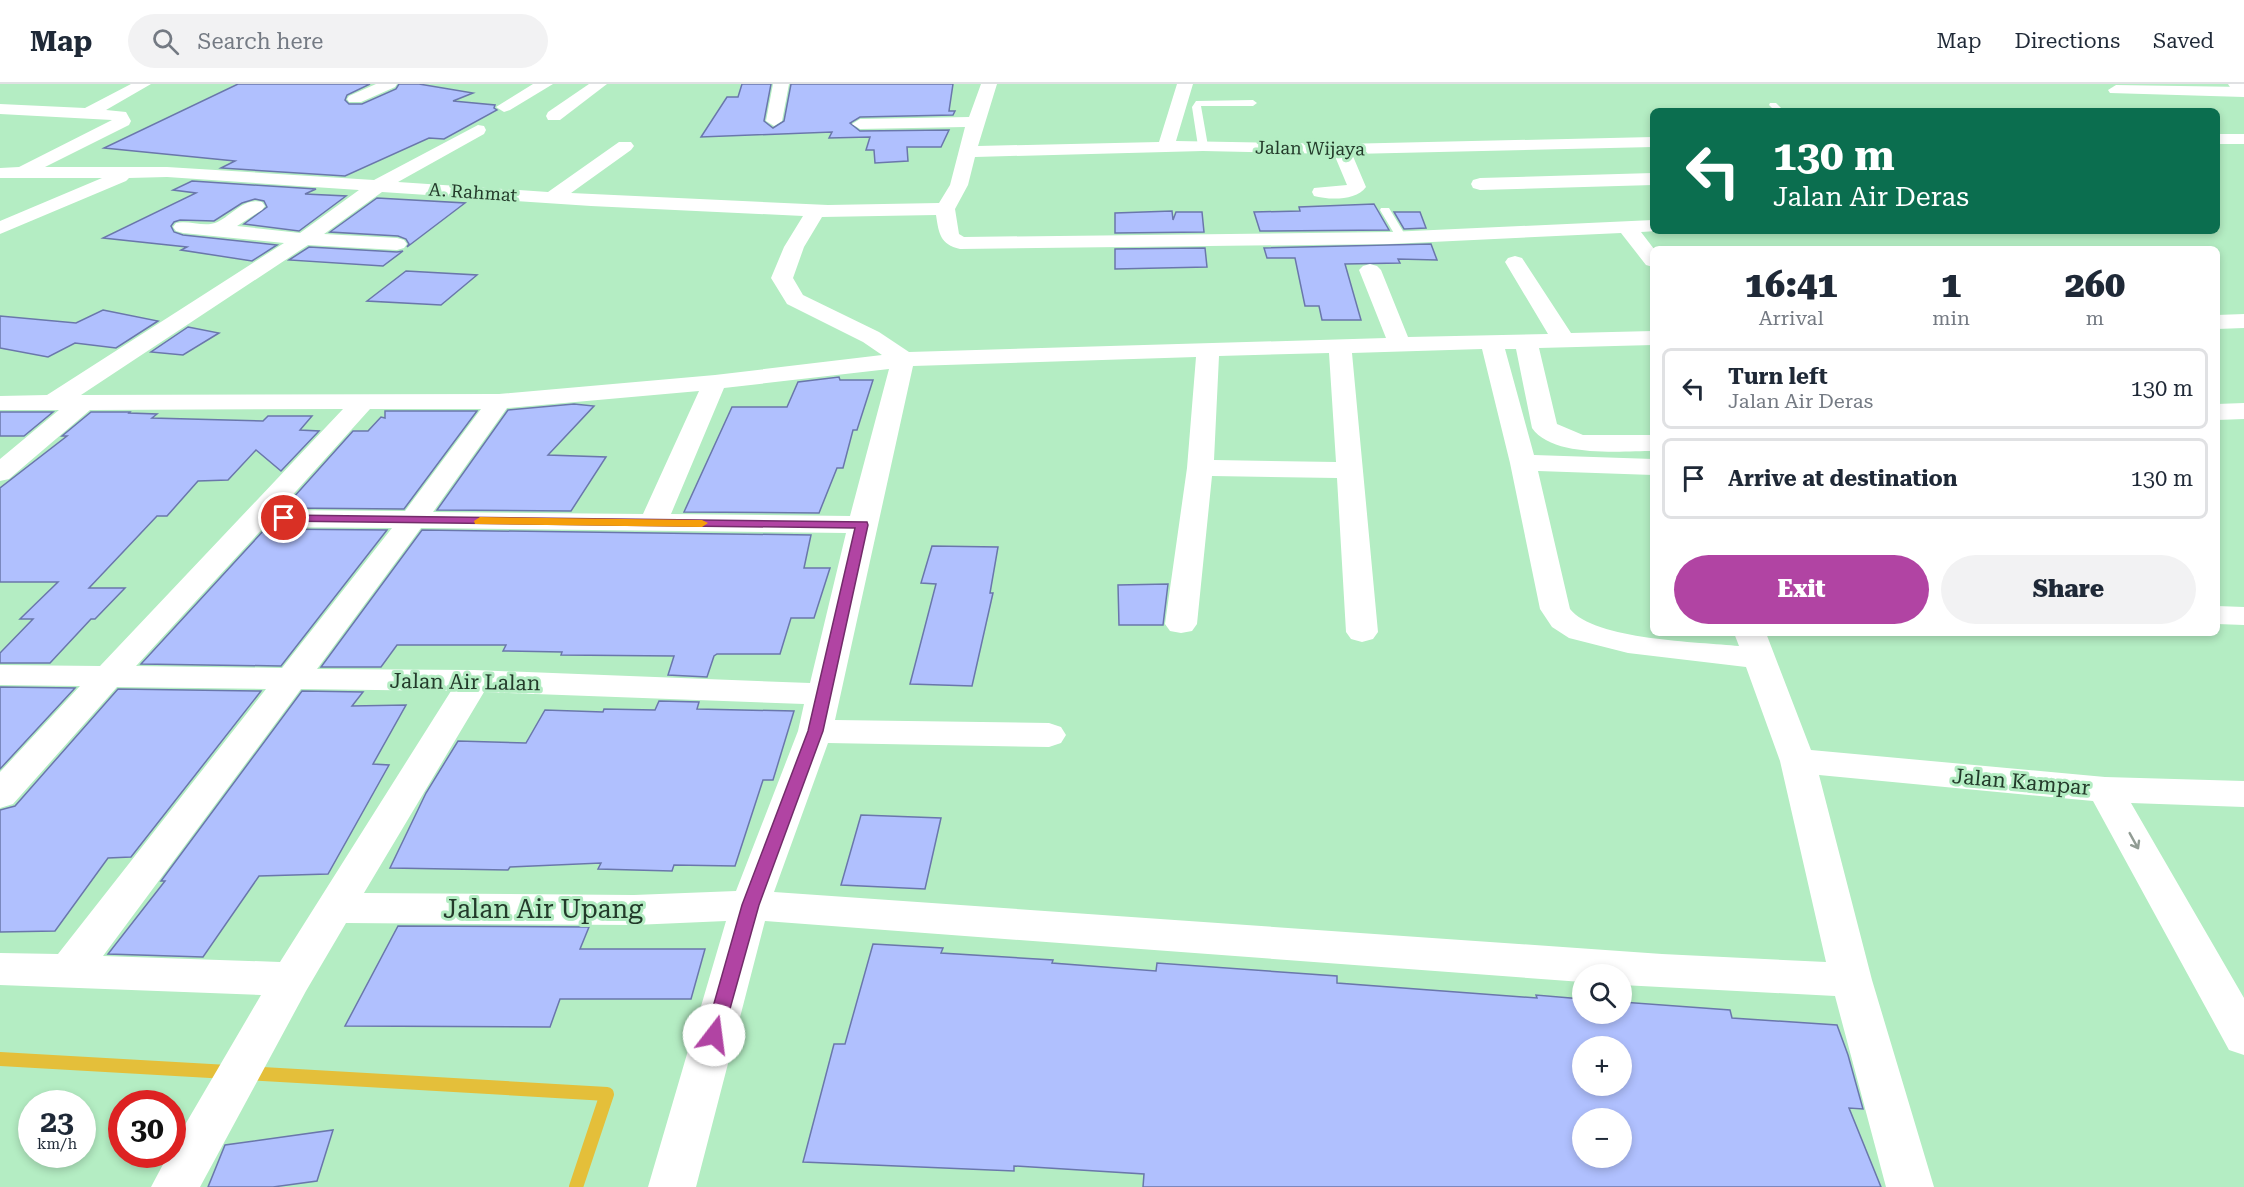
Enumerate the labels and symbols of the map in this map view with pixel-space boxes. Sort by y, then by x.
street label: Jalan Wijaya [1255,137,1365,159]
street label: A. Rahmat [428,178,518,206]
pin [258,492,309,543]
street label: Jalan Air Lalan [389,669,541,695]
street label: Jalan Kampar [1951,764,2091,800]
one-way arrow [2128,832,2140,849]
street label: Jalan Air Upang [443,894,643,924]
position arrow [682,1003,746,1067]
speed limit sign: 30 [108,1090,186,1168]

